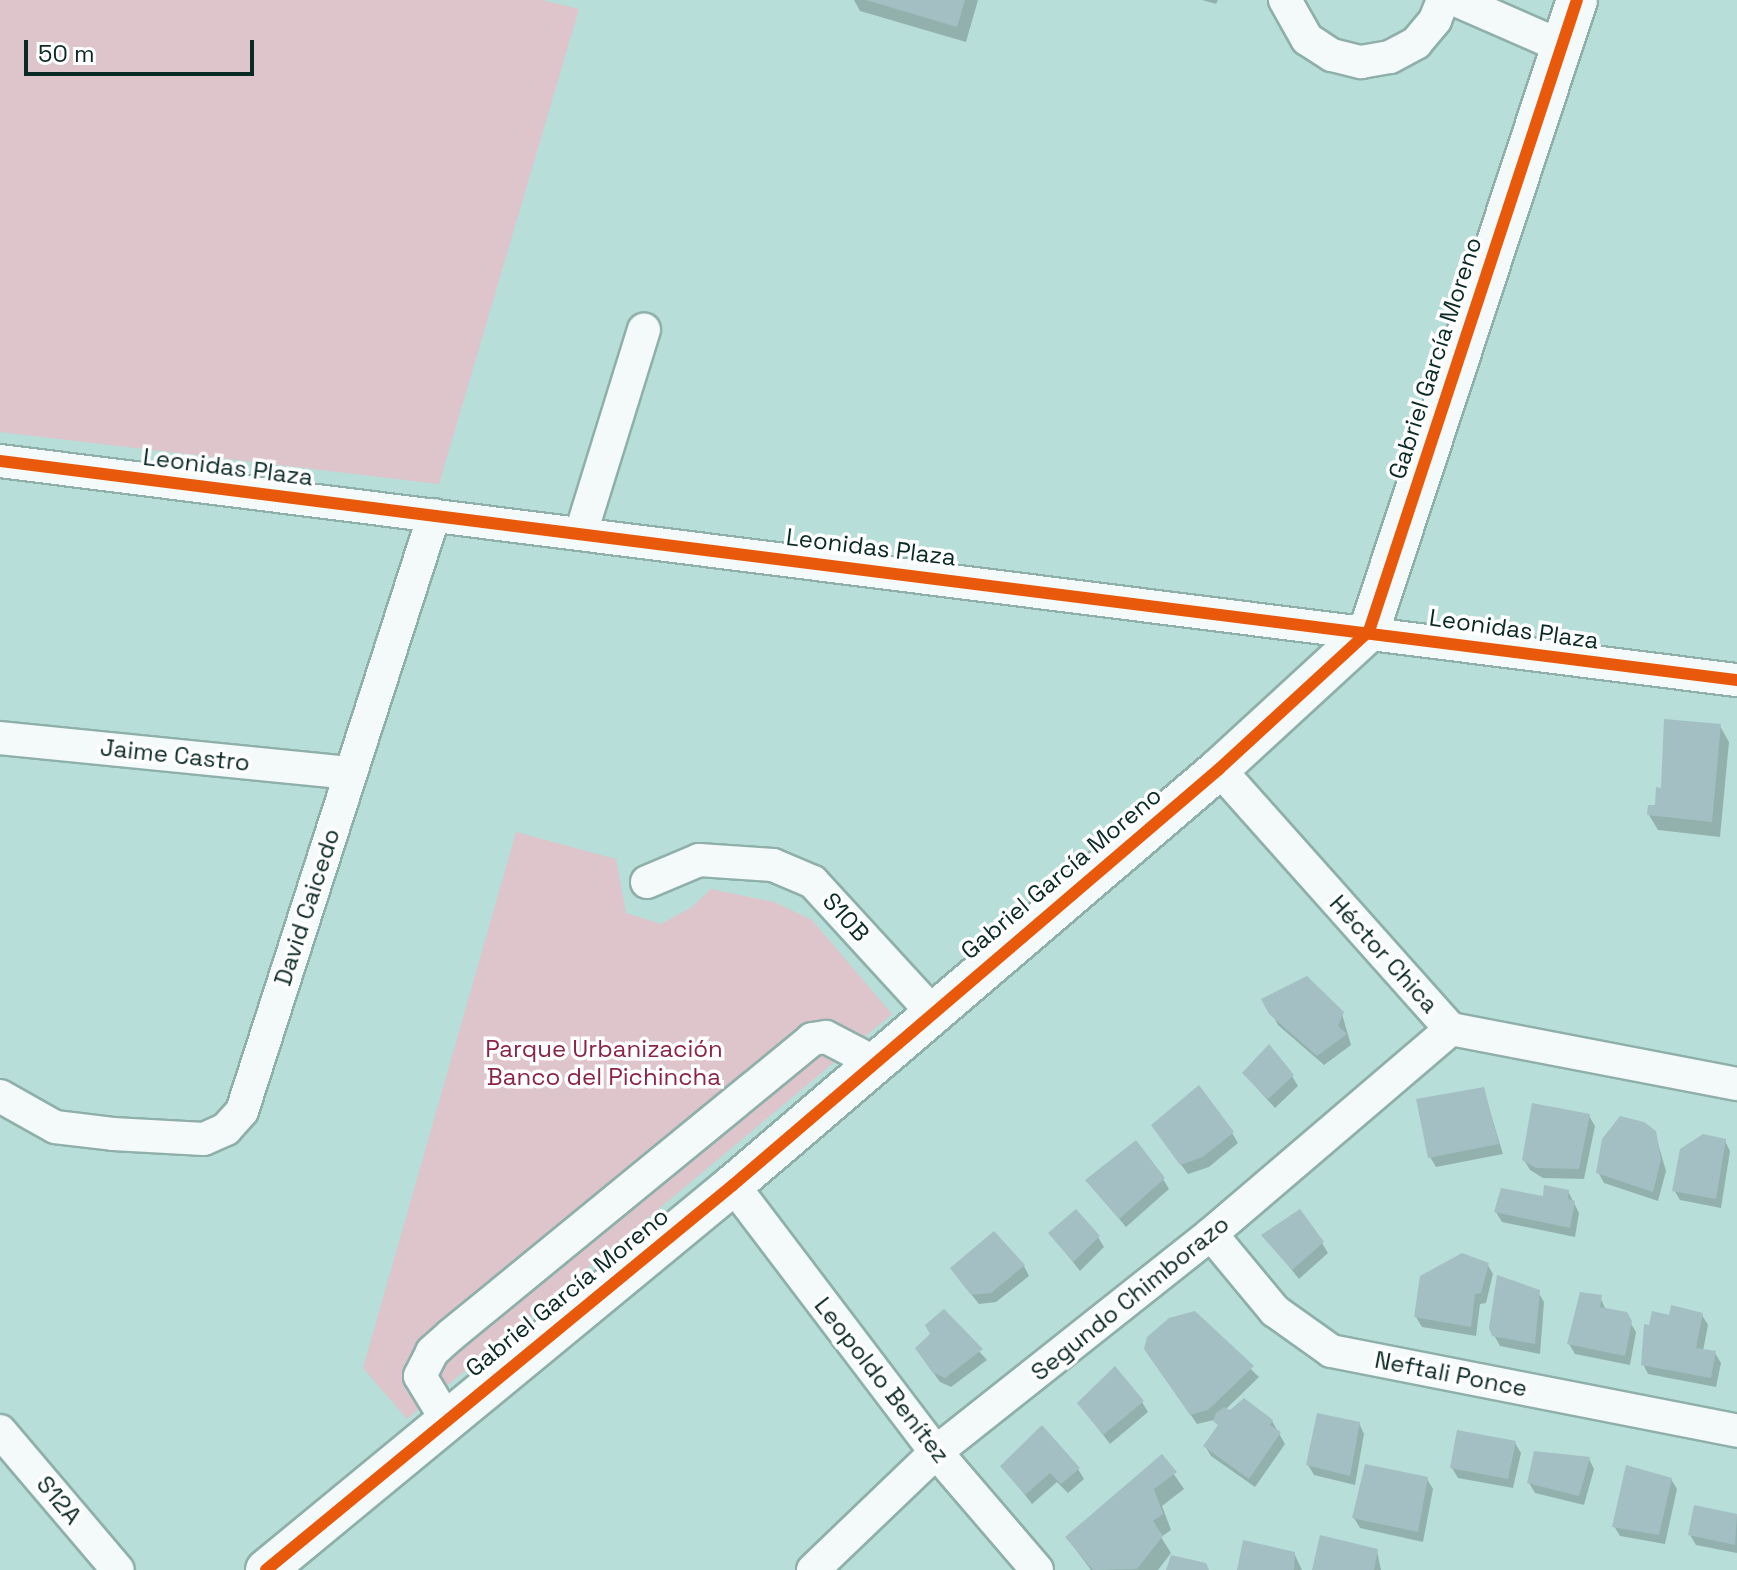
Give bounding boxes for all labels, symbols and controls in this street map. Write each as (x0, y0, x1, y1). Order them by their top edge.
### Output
scale bar (28, 24, 258, 74)
text: 50 m (38, 38, 95, 69)
street label: Gabriel García Moreno (1382, 233, 1488, 483)
street label: Leonidas Plaza (141, 442, 315, 492)
street label: Leonidas Plaza (784, 522, 958, 572)
street label: Leonidas Plaza (1427, 603, 1601, 655)
street label: Jaime Castro (99, 733, 251, 777)
street label: Gabriel García Moreno (955, 781, 1167, 965)
street label: David Caicedo (268, 825, 346, 989)
street label: S10B (817, 887, 875, 947)
street label: Héctor Chica (1324, 889, 1444, 1019)
park label: Parque Urbanización Banco del Pichincha (485, 1035, 723, 1091)
street label: Gabriel García Moreno (460, 1201, 674, 1383)
street label: Segundo Chimborazo (1025, 1209, 1235, 1387)
street label: Leopoldo Benítez (808, 1291, 956, 1469)
street label: Neftali Ponce (1372, 1345, 1530, 1403)
street label: S12A (31, 1470, 87, 1530)

